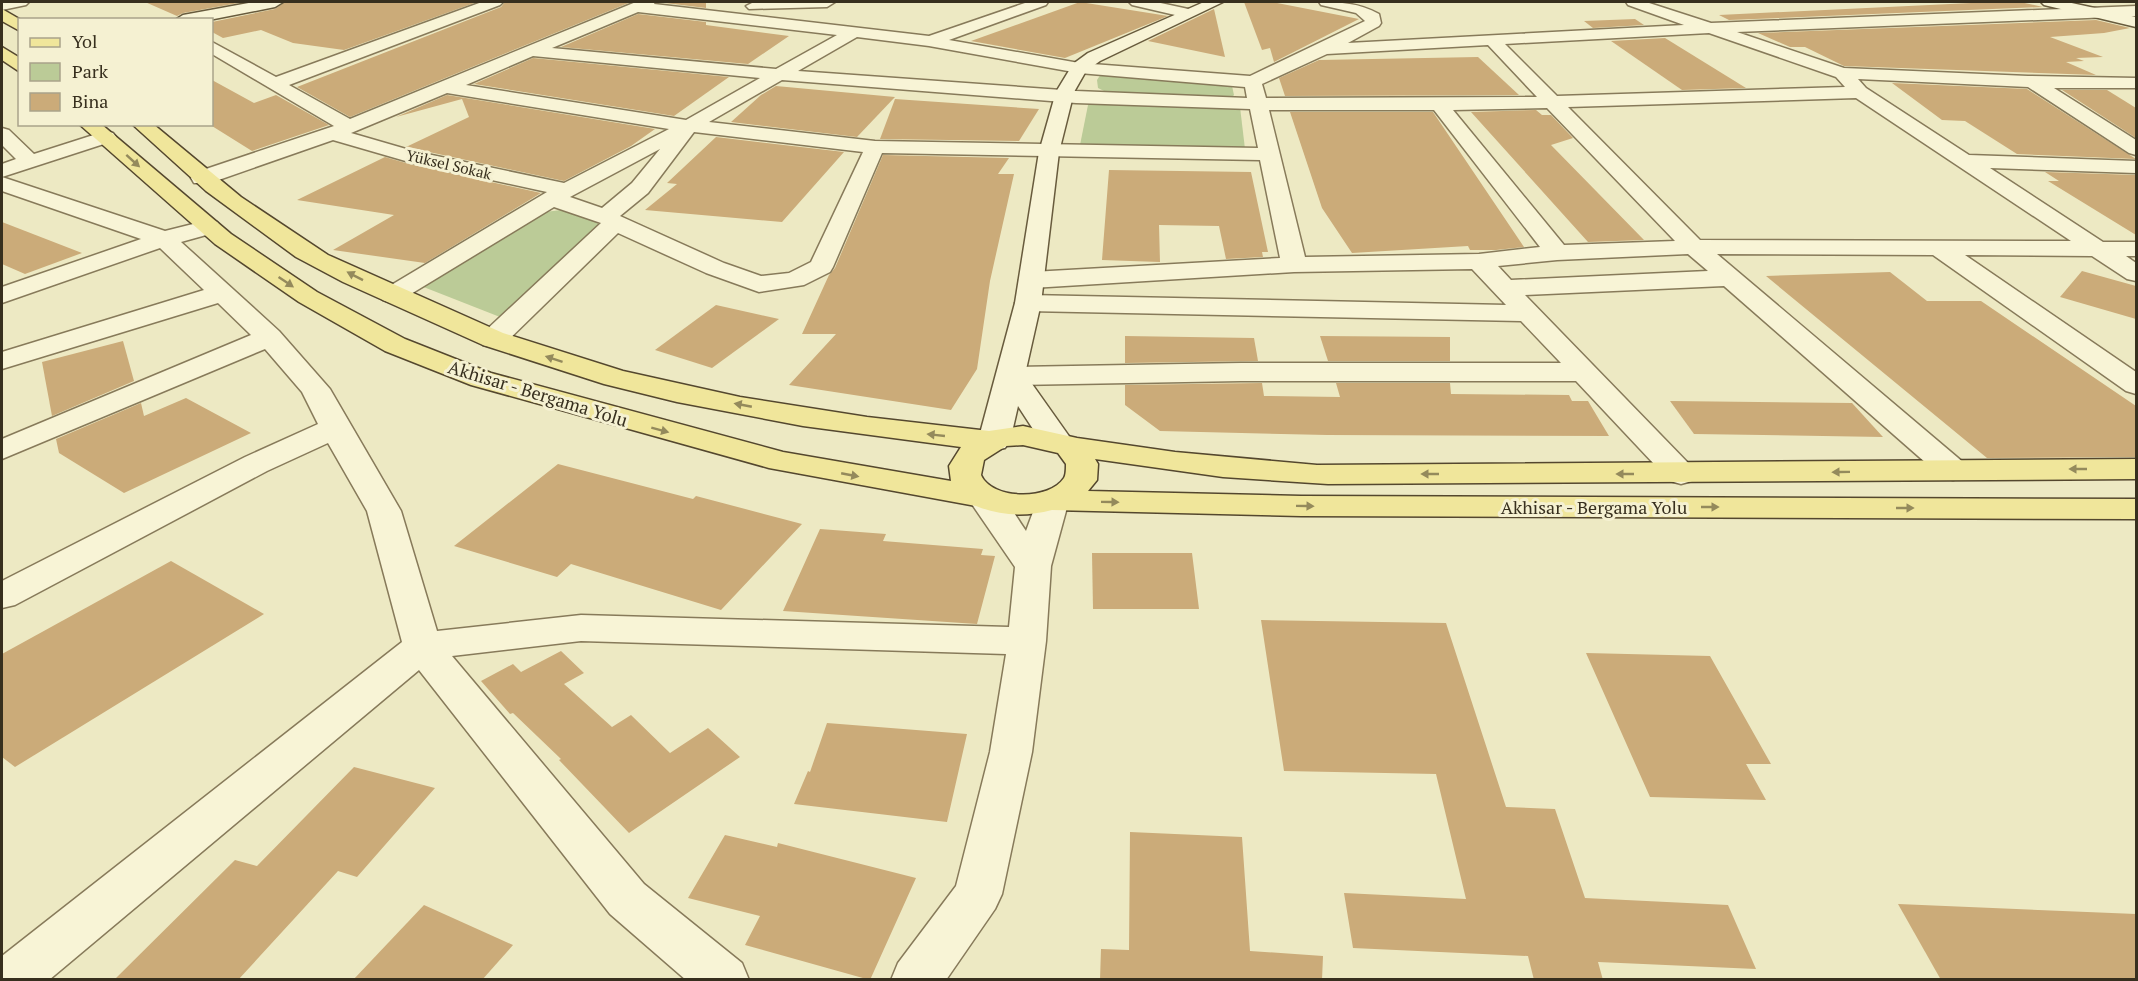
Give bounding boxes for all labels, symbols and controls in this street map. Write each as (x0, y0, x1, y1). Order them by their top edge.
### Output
legend (18, 18, 213, 126)
text: Yol (72, 29, 97, 53)
text: Park (72, 59, 109, 83)
text: Bina (72, 89, 108, 113)
street label: Yüksel Sokak (404, 144, 494, 184)
one-way arrow (125, 154, 140, 167)
one-way arrow (346, 271, 363, 281)
one-way arrow (277, 276, 293, 288)
one-way arrow (545, 353, 563, 363)
street label: Akhisar - Bergama Yolu (445, 354, 631, 432)
one-way arrow (733, 400, 752, 409)
one-way arrow (651, 425, 669, 435)
one-way arrow (926, 430, 945, 440)
one-way arrow (2069, 464, 2088, 474)
one-way arrow (1832, 467, 1851, 477)
one-way arrow (1421, 469, 1440, 479)
one-way arrow (1616, 469, 1635, 479)
one-way arrow (840, 471, 859, 480)
street label: Akhisar - Bergama Yolu (1501, 495, 1687, 519)
one-way arrow (1101, 497, 1120, 506)
one-way arrow (1296, 501, 1315, 510)
one-way arrow (1701, 502, 1720, 512)
one-way arrow (1896, 503, 1915, 513)

